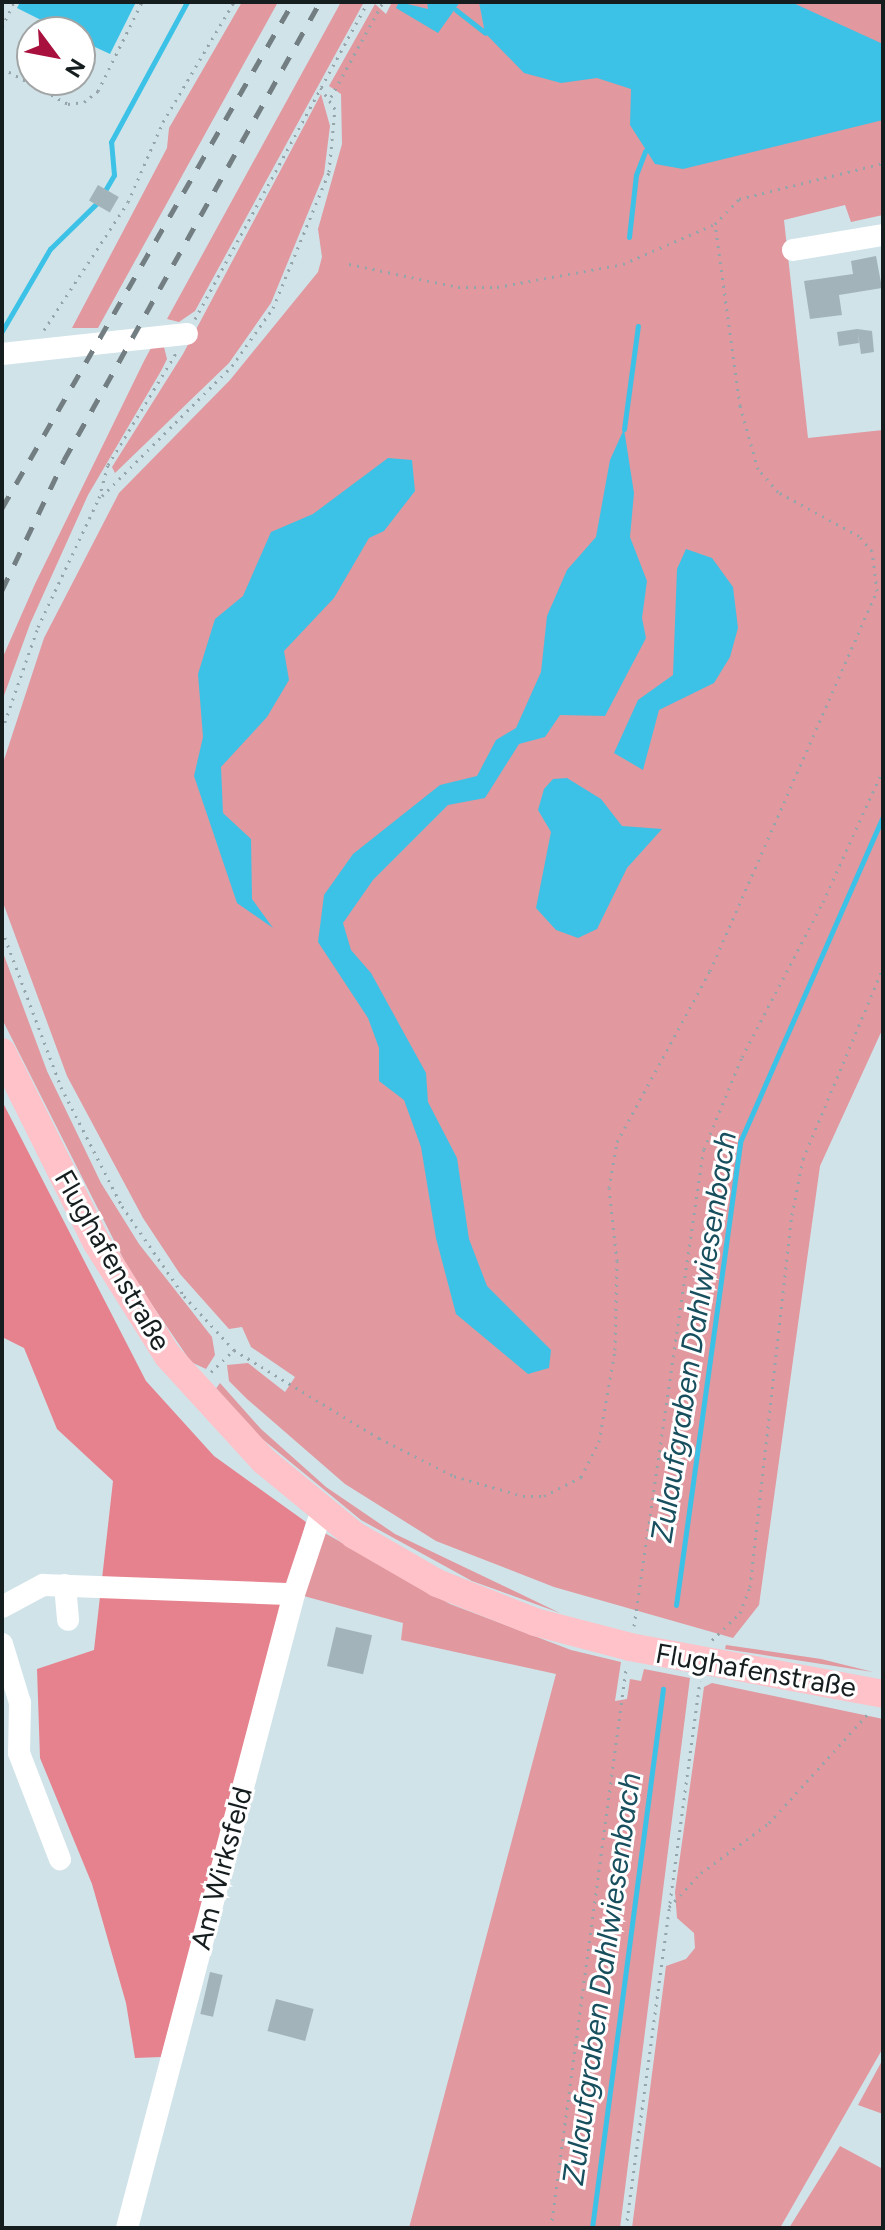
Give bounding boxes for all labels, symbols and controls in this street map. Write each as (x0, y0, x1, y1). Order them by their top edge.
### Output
north arrow (16, 16, 96, 96)
text: N (59, 54, 91, 82)
water label: Zulaufgraben Dahlwiesenbach (644, 1129, 744, 1545)
street label: Flughafenstraße (48, 1164, 178, 1356)
street label: Flughafenstraße (653, 1636, 859, 1704)
water label: Zulaufgraben Dahlwiesenbach (555, 1771, 649, 2187)
street label: Am Wirksfeld (183, 1783, 259, 1953)

